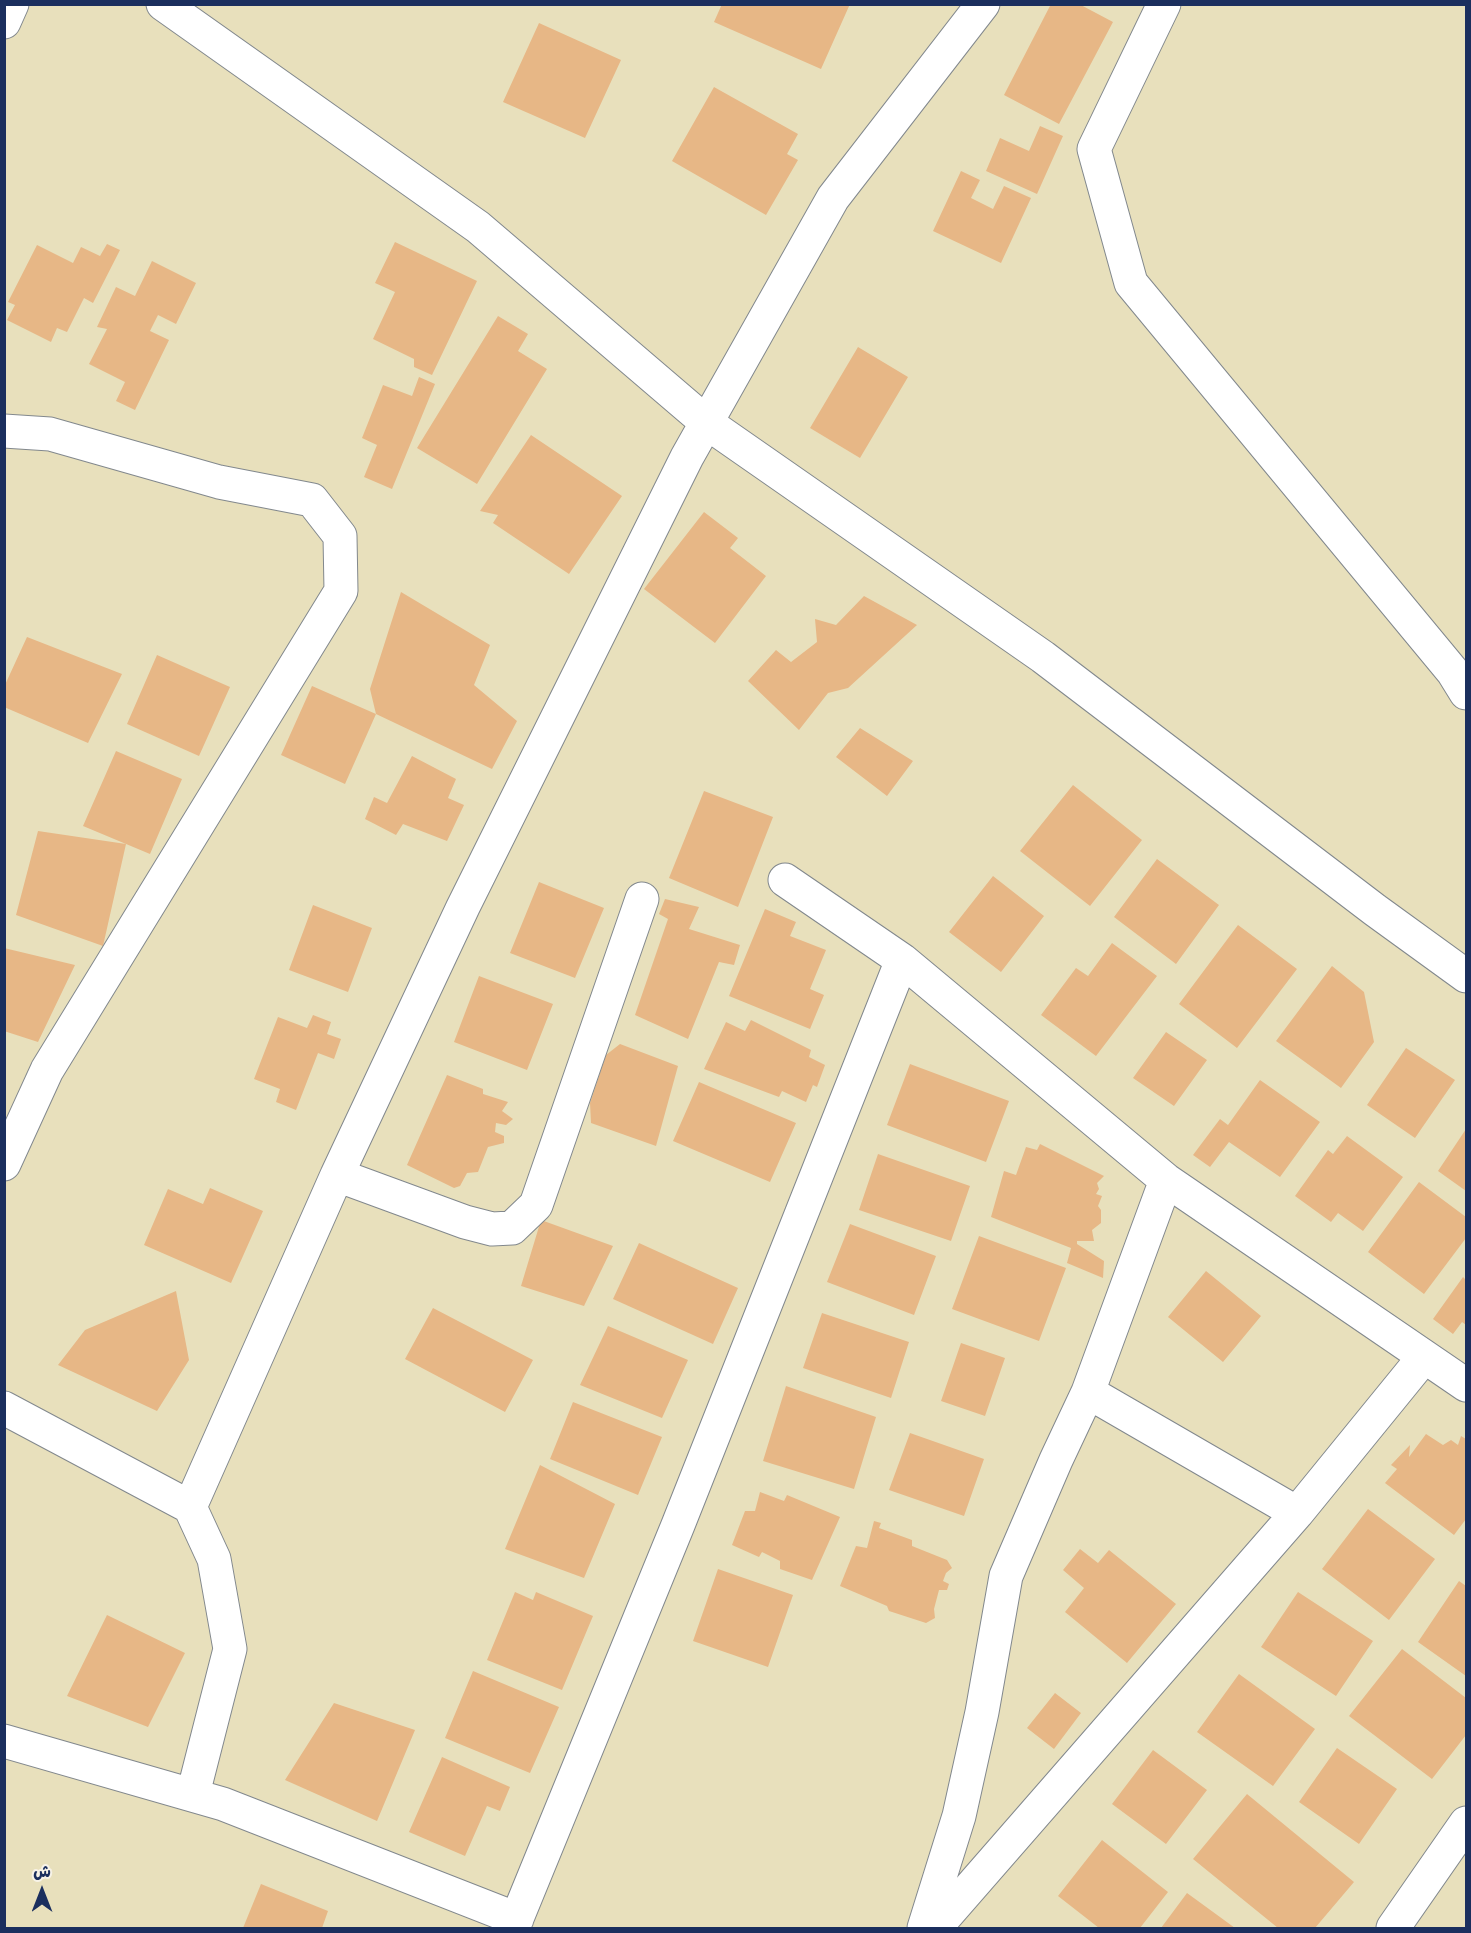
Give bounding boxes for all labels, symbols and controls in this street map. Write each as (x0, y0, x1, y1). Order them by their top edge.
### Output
north arrow (12, 1861, 72, 1921)
text: ش (33, 1862, 51, 1883)

